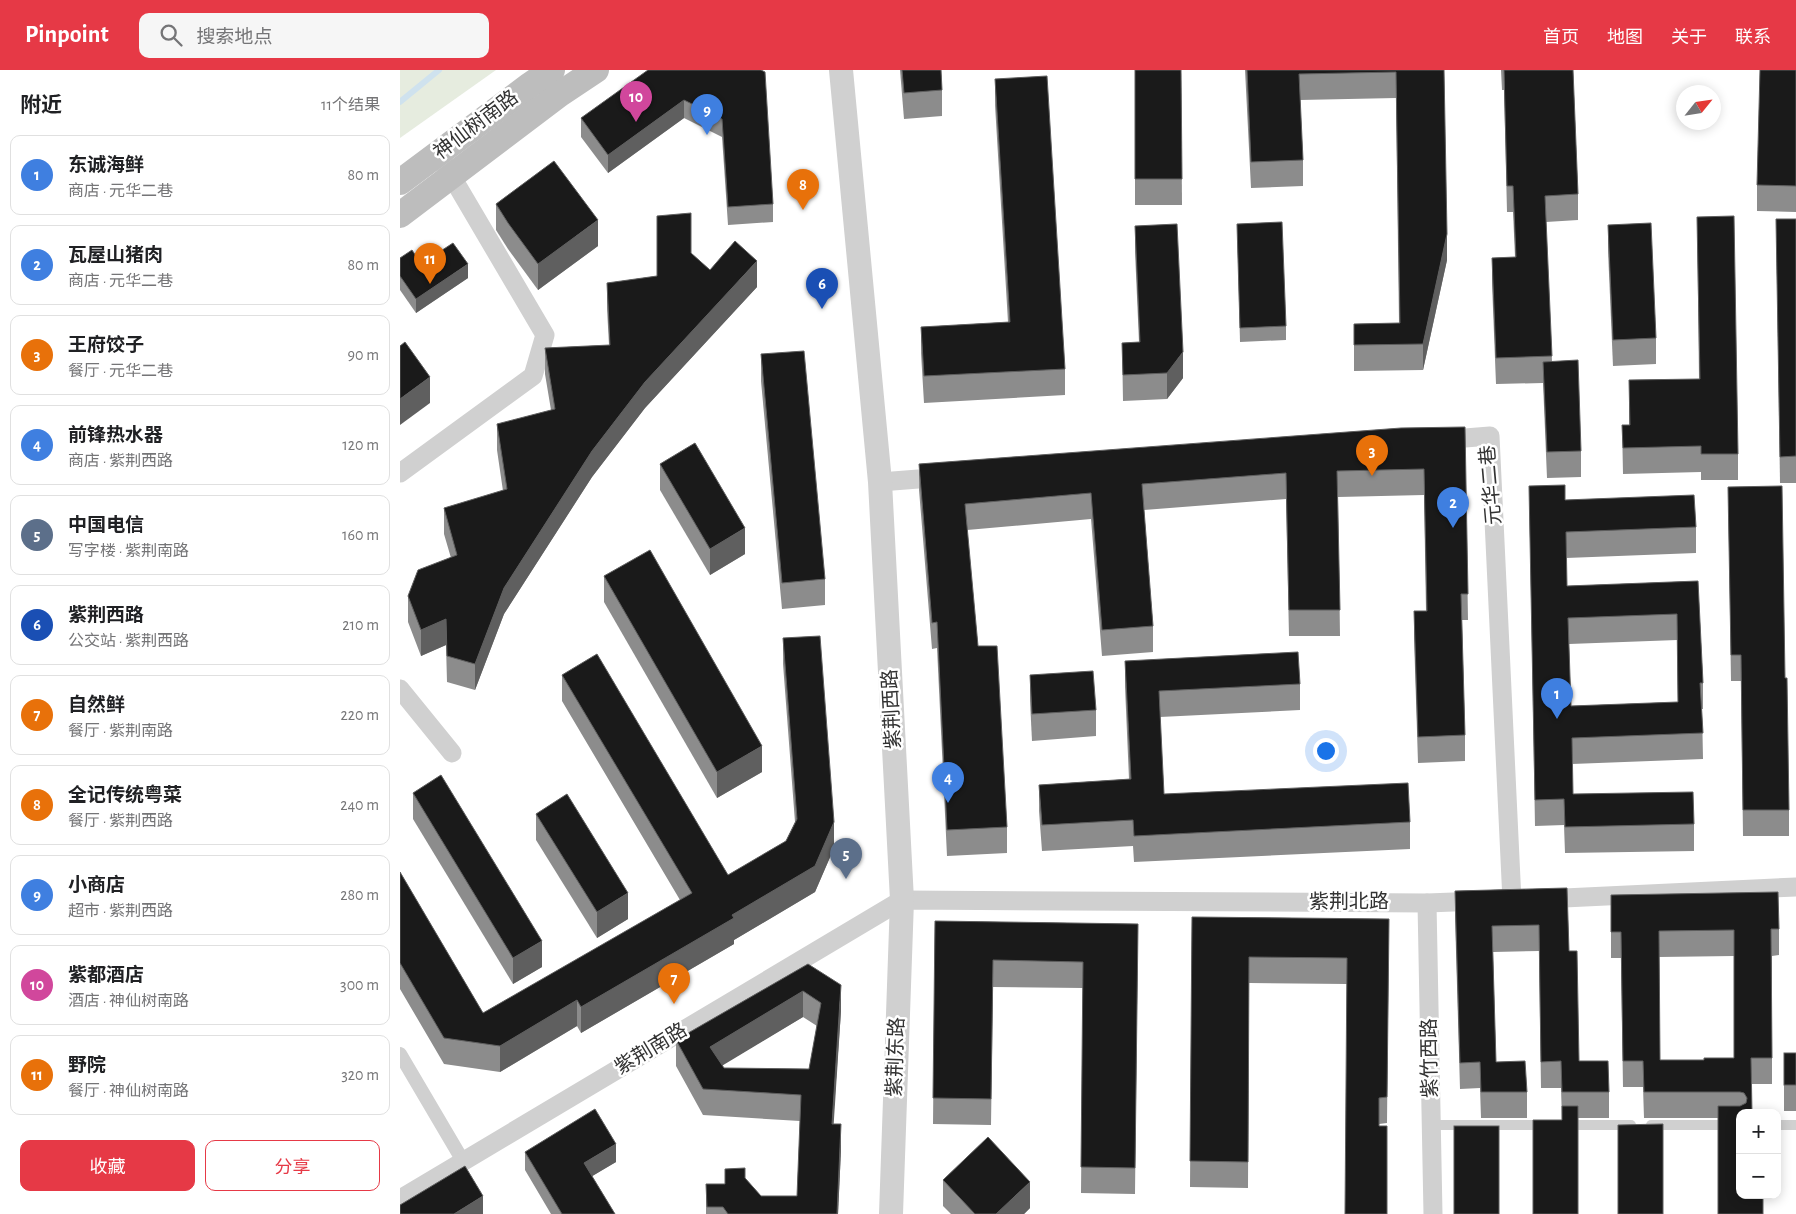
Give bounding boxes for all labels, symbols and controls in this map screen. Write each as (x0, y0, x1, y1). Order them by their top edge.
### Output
search box (139, 13, 489, 58)
icon: search (157, 21, 185, 49)
text: Pinpoint (25, 23, 109, 47)
text: 搜索地点 (197, 28, 273, 47)
text: 首页 (1543, 29, 1579, 47)
text: 地图 (1607, 29, 1643, 47)
text: 关于 (1671, 29, 1707, 47)
text: 联系 (1735, 29, 1771, 47)
pin: 10 (620, 81, 652, 122)
north arrow (1676, 85, 1721, 130)
street label: 神仙树南路 (429, 86, 522, 163)
pin: 9 (691, 94, 723, 135)
text: 附近 (20, 95, 62, 116)
text: 11个结果 (321, 97, 380, 113)
text: 东诚海鲜 (68, 156, 144, 175)
text: 1 (34, 167, 40, 183)
text: 80 m (348, 167, 379, 183)
pin: 8 (787, 169, 819, 210)
text: 商店 · 元华二巷 (68, 183, 173, 199)
pin: 11 (414, 243, 446, 284)
text: 瓦屋山猪肉 (68, 246, 163, 265)
text: 2 (33, 257, 41, 273)
text: 80 m (348, 257, 379, 273)
pin: 6 (806, 268, 838, 309)
text: 商店 · 元华二巷 (68, 273, 173, 289)
text: 王府饺子 (68, 336, 144, 355)
text: 3 (34, 347, 40, 363)
text: 90 m (348, 347, 379, 363)
text: 餐厅 · 元华二巷 (68, 363, 173, 379)
text: 前锋热水器 (68, 426, 163, 445)
pin: 3 (1356, 435, 1388, 476)
text: 4 (33, 437, 41, 453)
text: 120 m (342, 437, 379, 453)
street label: 元华二巷 (1477, 444, 1504, 526)
text: 商店 · 紫荆西路 (68, 453, 173, 469)
pin: 2 (1437, 487, 1469, 528)
text: 中国电信 (68, 516, 144, 535)
text: 5 (34, 527, 40, 543)
text: 160 m (342, 527, 379, 543)
text: 写字楼 · 紫荆南路 (68, 543, 189, 559)
text: 紫荆西路 (68, 606, 144, 625)
text: 6 (33, 617, 41, 633)
text: 210 m (342, 617, 379, 633)
text: 公交站 · 紫荆西路 (68, 633, 189, 649)
street label: 紫荆西路 (879, 669, 904, 750)
pin: 1 (1541, 678, 1573, 719)
text: 自然鲜 (68, 696, 125, 715)
text: 7 (34, 707, 40, 723)
text: 220 m (341, 707, 379, 723)
text: 餐厅 · 紫荆南路 (68, 723, 173, 739)
your location (1313, 738, 1339, 764)
pin: 4 (932, 762, 964, 803)
text: 全记传统粤菜 (68, 786, 182, 805)
text: 8 (33, 797, 41, 813)
text: 240 m (340, 797, 379, 813)
text: 餐厅 · 紫荆西路 (68, 813, 173, 829)
pin: 5 (830, 838, 862, 879)
text: 小商店 (68, 876, 125, 895)
text: 9 (33, 887, 41, 903)
text: 280 m (340, 887, 379, 903)
street label: 紫荆北路 (1309, 891, 1389, 912)
text: 超市 · 紫荆西路 (68, 903, 173, 919)
pin: 7 (658, 963, 690, 1004)
text: 紫都酒店 (68, 966, 144, 985)
text: 10 (30, 977, 44, 993)
text: 300 m (340, 977, 379, 993)
text: 酒店 · 神仙树南路 (68, 993, 189, 1009)
street label: 紫荆东路 (884, 1017, 907, 1097)
street label: 紫竹西路 (1418, 1018, 1441, 1098)
street label: 紫荆南路 (611, 1019, 690, 1078)
text: 野院 (68, 1056, 106, 1075)
text: 11 (31, 1067, 43, 1083)
text: 320 m (341, 1067, 379, 1083)
text: 餐厅 · 神仙树南路 (68, 1083, 189, 1099)
map controls (1736, 1109, 1781, 1199)
button: + (1736, 1109, 1781, 1154)
button: 收藏 (20, 1140, 195, 1191)
button: 分享 (205, 1140, 380, 1191)
button: − (1736, 1154, 1781, 1199)

